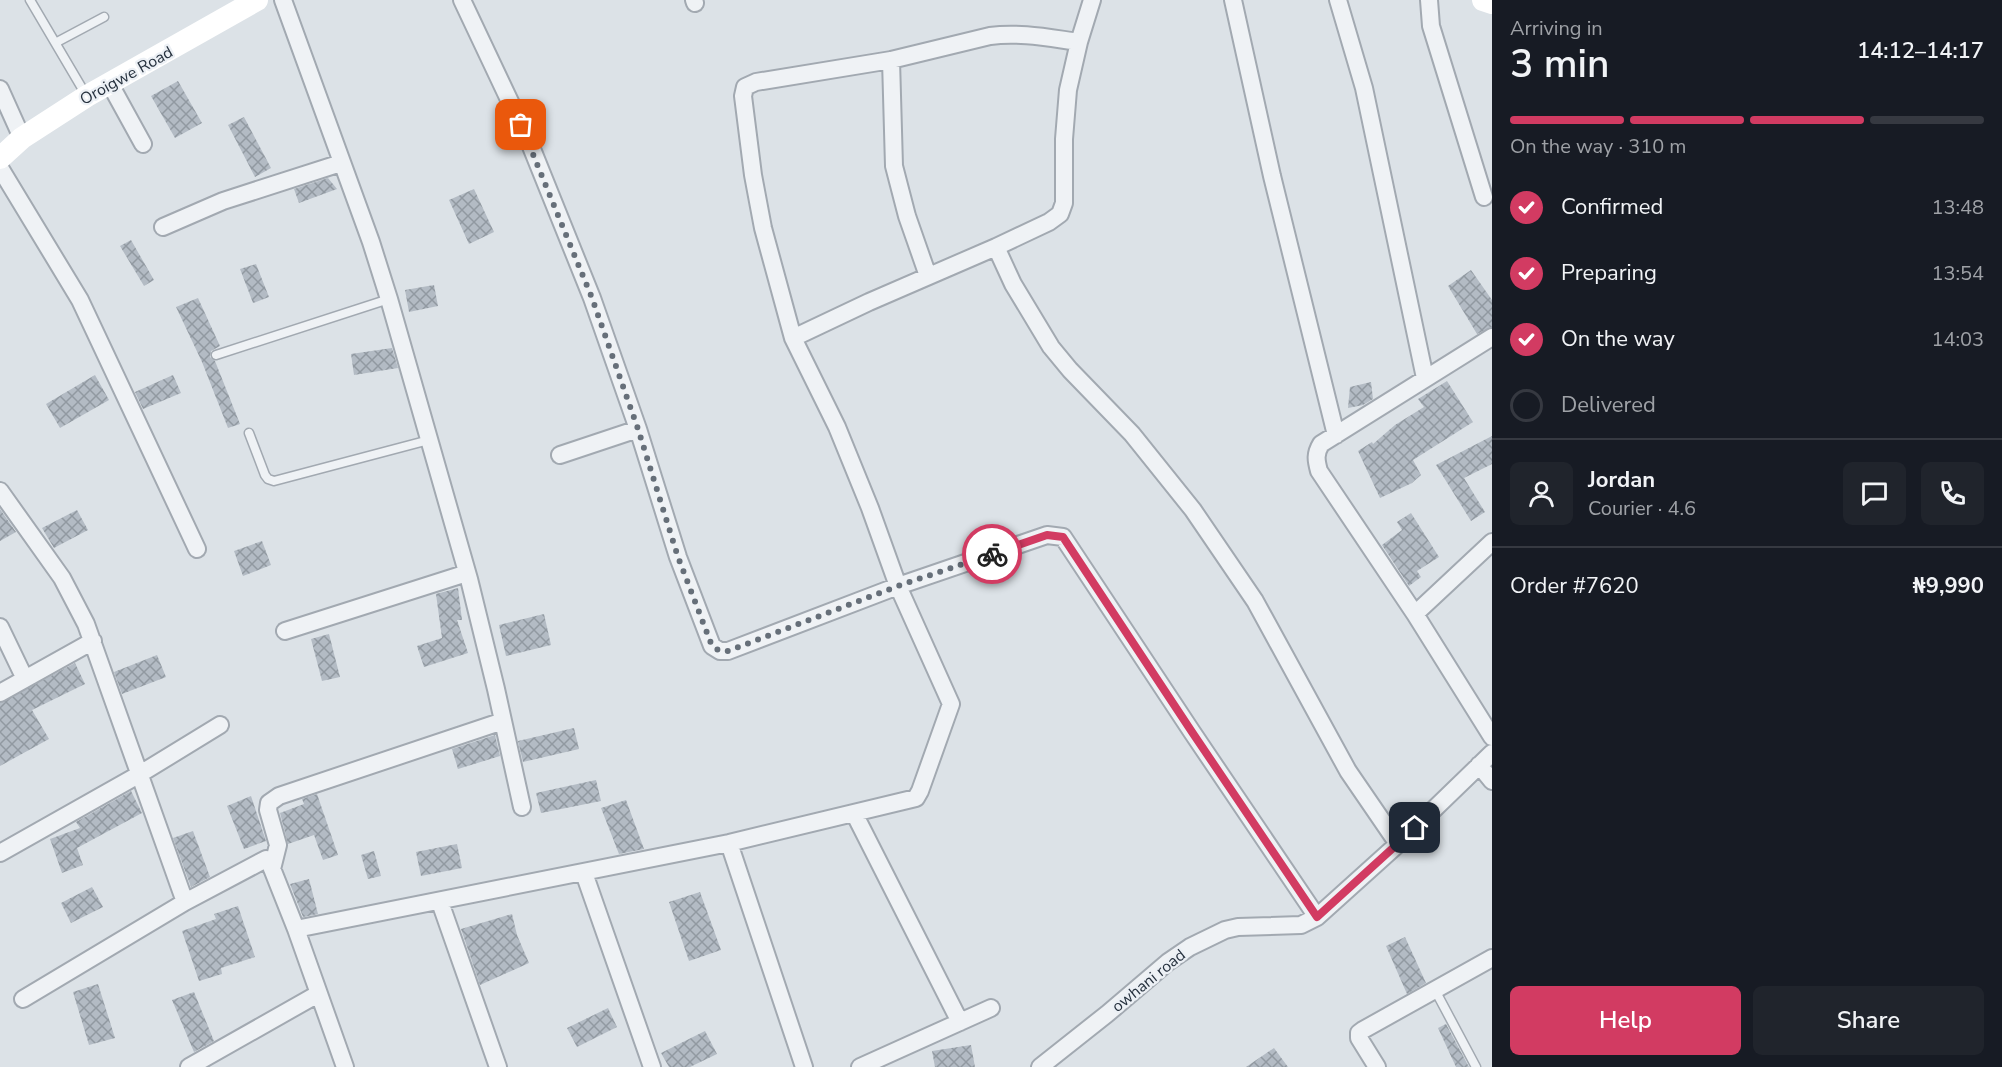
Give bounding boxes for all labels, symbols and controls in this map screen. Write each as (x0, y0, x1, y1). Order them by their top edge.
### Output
text: Arriving in (1510, 15, 1603, 42)
text: 14:12–14:17 (1857, 36, 1984, 66)
text: 3 min (1510, 38, 1609, 91)
street label: Oroigwe Road (76, 41, 177, 110)
pin (495, 99, 546, 150)
icon: bag (504, 108, 537, 141)
text: On the way · 310 m (1510, 133, 1686, 160)
icon: check (1510, 191, 1543, 224)
text: Confirmed (1561, 192, 1663, 222)
text: 13:48 (1931, 194, 1984, 221)
icon: check (1510, 257, 1543, 290)
text: Preparing (1561, 258, 1657, 288)
text: 13:54 (1931, 260, 1984, 287)
icon: check (1510, 323, 1543, 356)
text: On the way (1561, 324, 1675, 354)
text: 14:03 (1931, 326, 1984, 353)
text: Delivered (1561, 390, 1656, 420)
button: person (1510, 462, 1573, 525)
button: chat (1843, 462, 1906, 525)
button: phone (1921, 462, 1984, 525)
text: Jordan (1588, 465, 1655, 495)
text: Courier · 4.6 (1588, 495, 1696, 522)
courier (962, 524, 1022, 584)
icon: bike (976, 538, 1009, 571)
text: Order #7620 (1510, 571, 1639, 601)
text: ₦9,990 (1913, 571, 1984, 601)
pin (1389, 802, 1440, 853)
icon: home (1398, 811, 1431, 844)
street label: owhani road (1107, 944, 1190, 1017)
button: Help (1510, 986, 1741, 1055)
button: Share (1753, 986, 1984, 1055)

